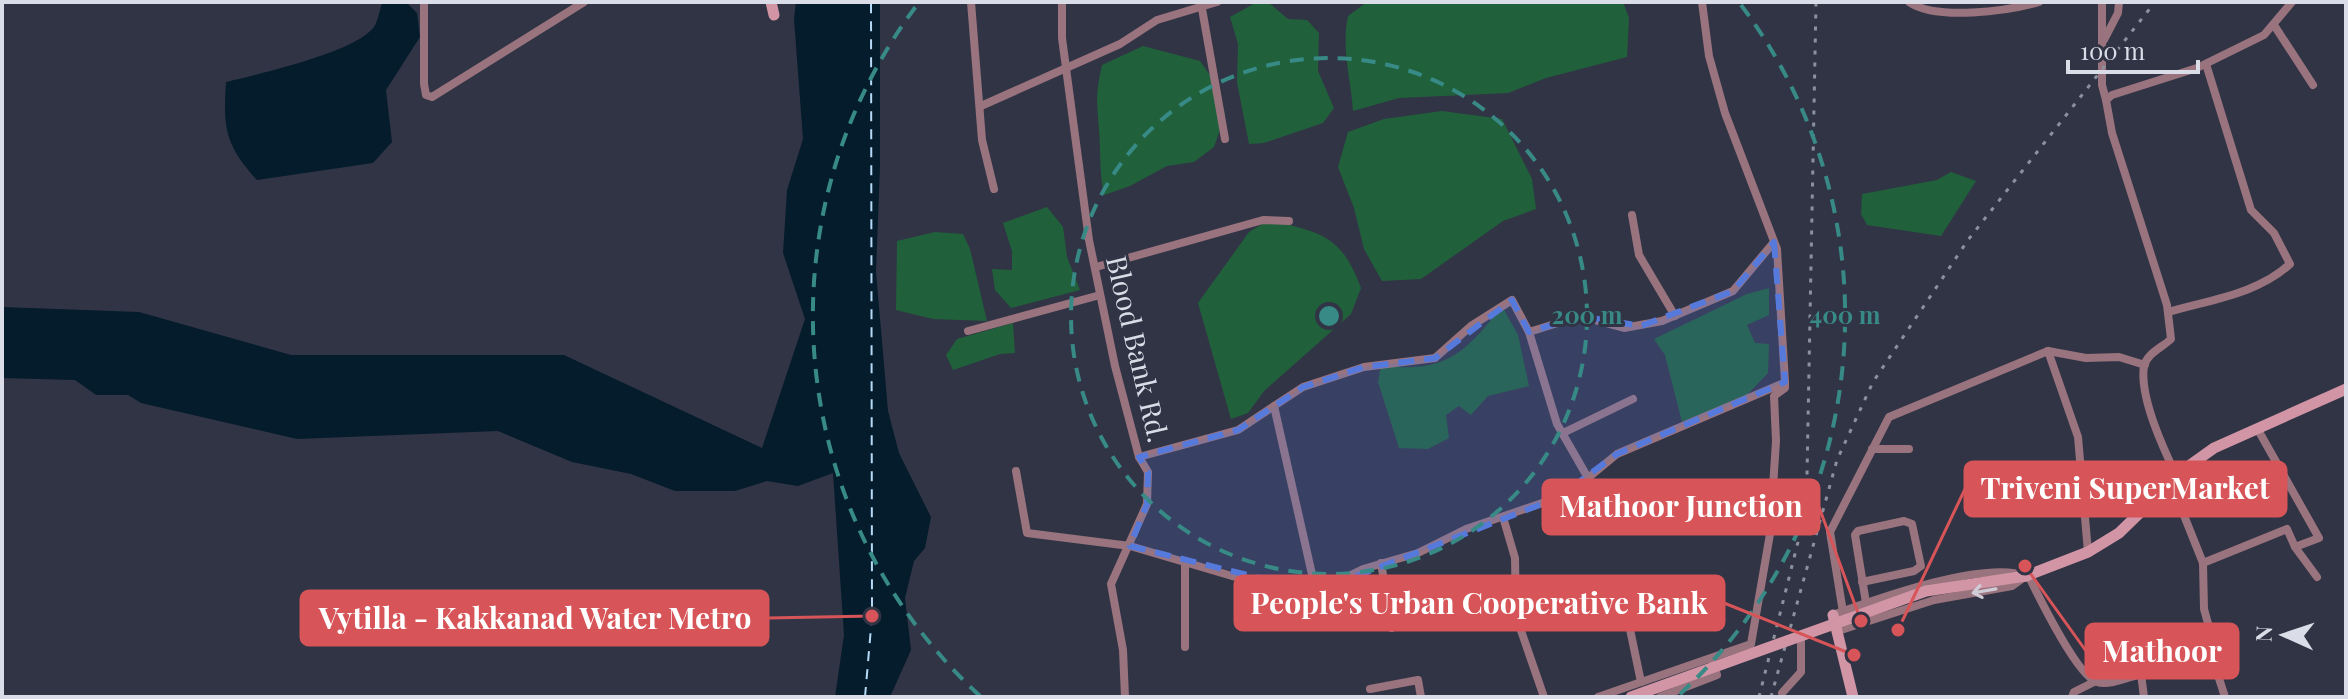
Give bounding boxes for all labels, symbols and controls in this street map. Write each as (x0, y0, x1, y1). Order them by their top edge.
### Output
scale bar (2068, 24, 2198, 74)
text: 100 m (2080, 34, 2145, 66)
street label: Blood Bank Rd. (1099, 252, 1178, 446)
text: 200 m (1552, 298, 1623, 330)
text: 400 m (1810, 298, 1881, 330)
centre of rings (1315, 302, 1343, 330)
callout: Triveni SuperMarket (1965, 462, 2286, 516)
text: Triveni SuperMarket (1980, 467, 2270, 507)
callout: Mathoor Junction (1543, 480, 1819, 534)
text: Mathoor Junction (1559, 485, 1803, 525)
callout: People's Urban Cooperative Bank (1235, 576, 1724, 630)
text: People's Urban Cooperative Bank (1250, 582, 1708, 622)
one-way arrow (1972, 585, 1997, 600)
callout: Vytilla - Kakkanad Water Metro (301, 591, 768, 645)
north arrow (2244, 595, 2324, 675)
text: Vytilla - Kakkanad Water Metro (318, 597, 751, 637)
callout: Mathoor (2086, 624, 2238, 678)
text: N (2248, 625, 2278, 643)
text: Mathoor (2102, 630, 2222, 670)

